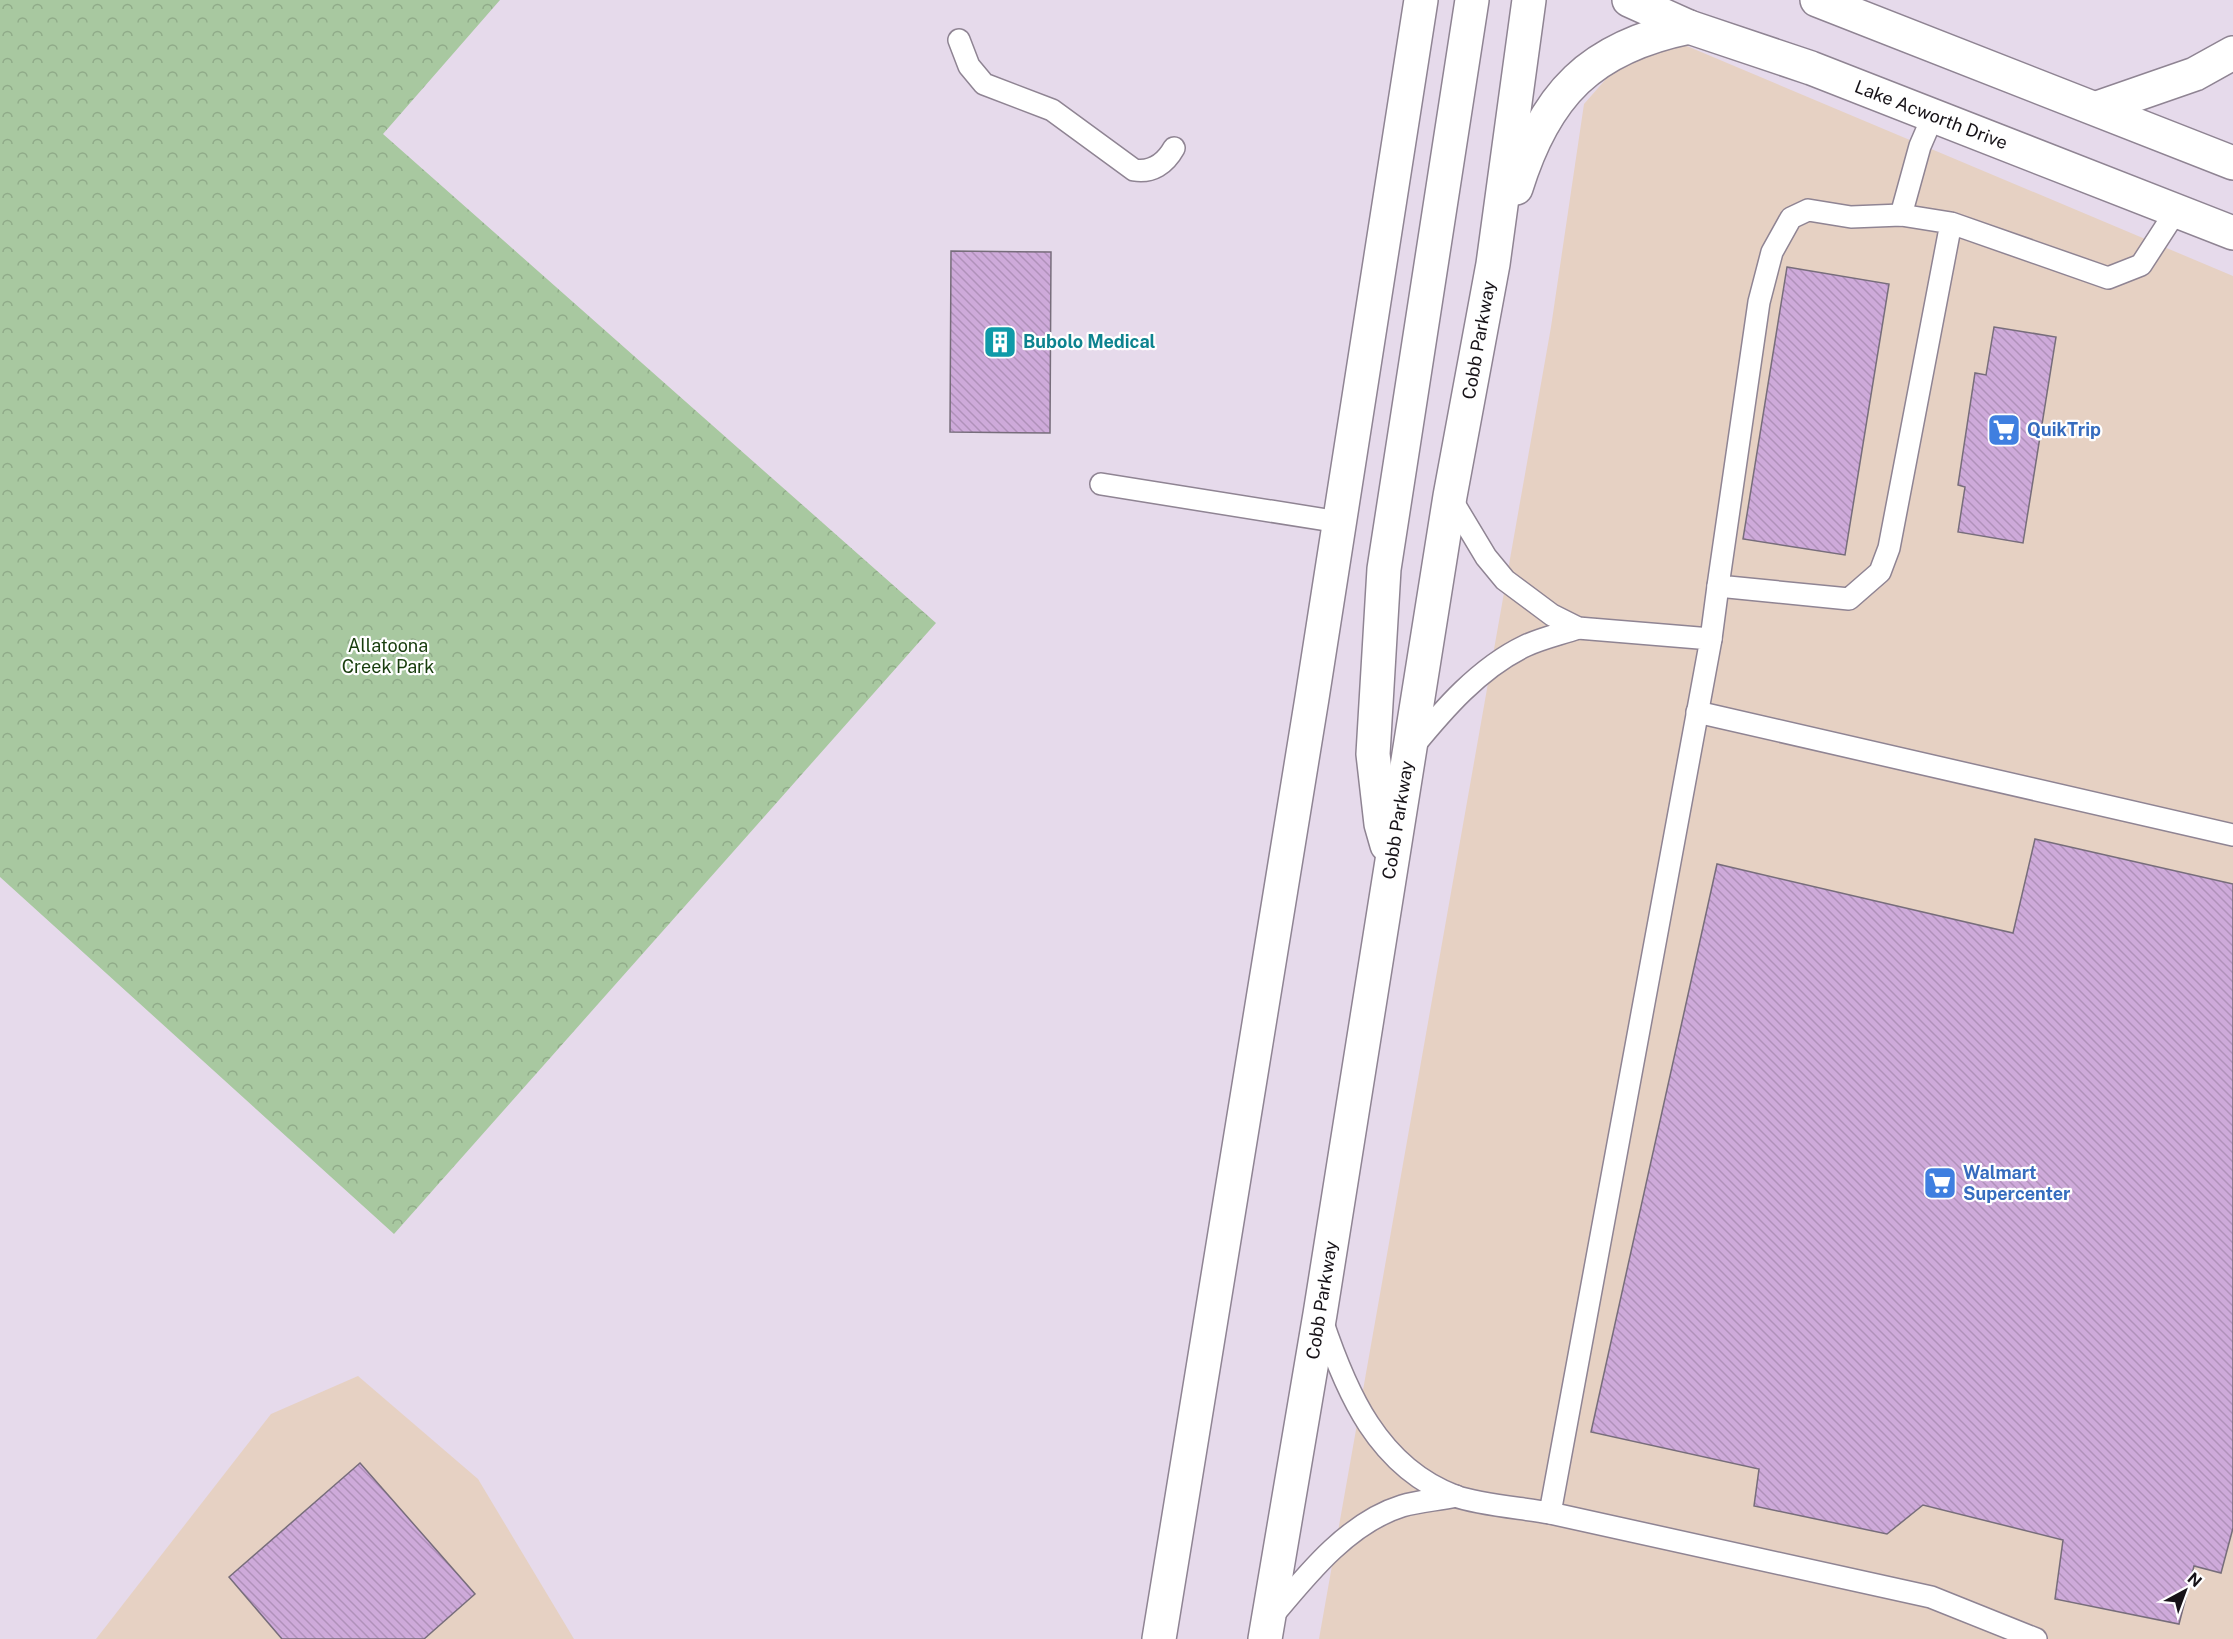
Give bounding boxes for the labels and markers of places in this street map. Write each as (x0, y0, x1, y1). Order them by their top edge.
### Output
building icon: Bubolo Medical (982, 324, 1018, 360)
place label: Bubolo Medical (1023, 331, 1156, 352)
supermarket icon: QuikTrip (1986, 412, 2022, 448)
place label: QuikTrip (2027, 419, 2101, 440)
place label: Walmart Supercenter (1963, 1162, 2071, 1204)
supermarket icon: Walmart Supercenter (1922, 1165, 1958, 1201)

